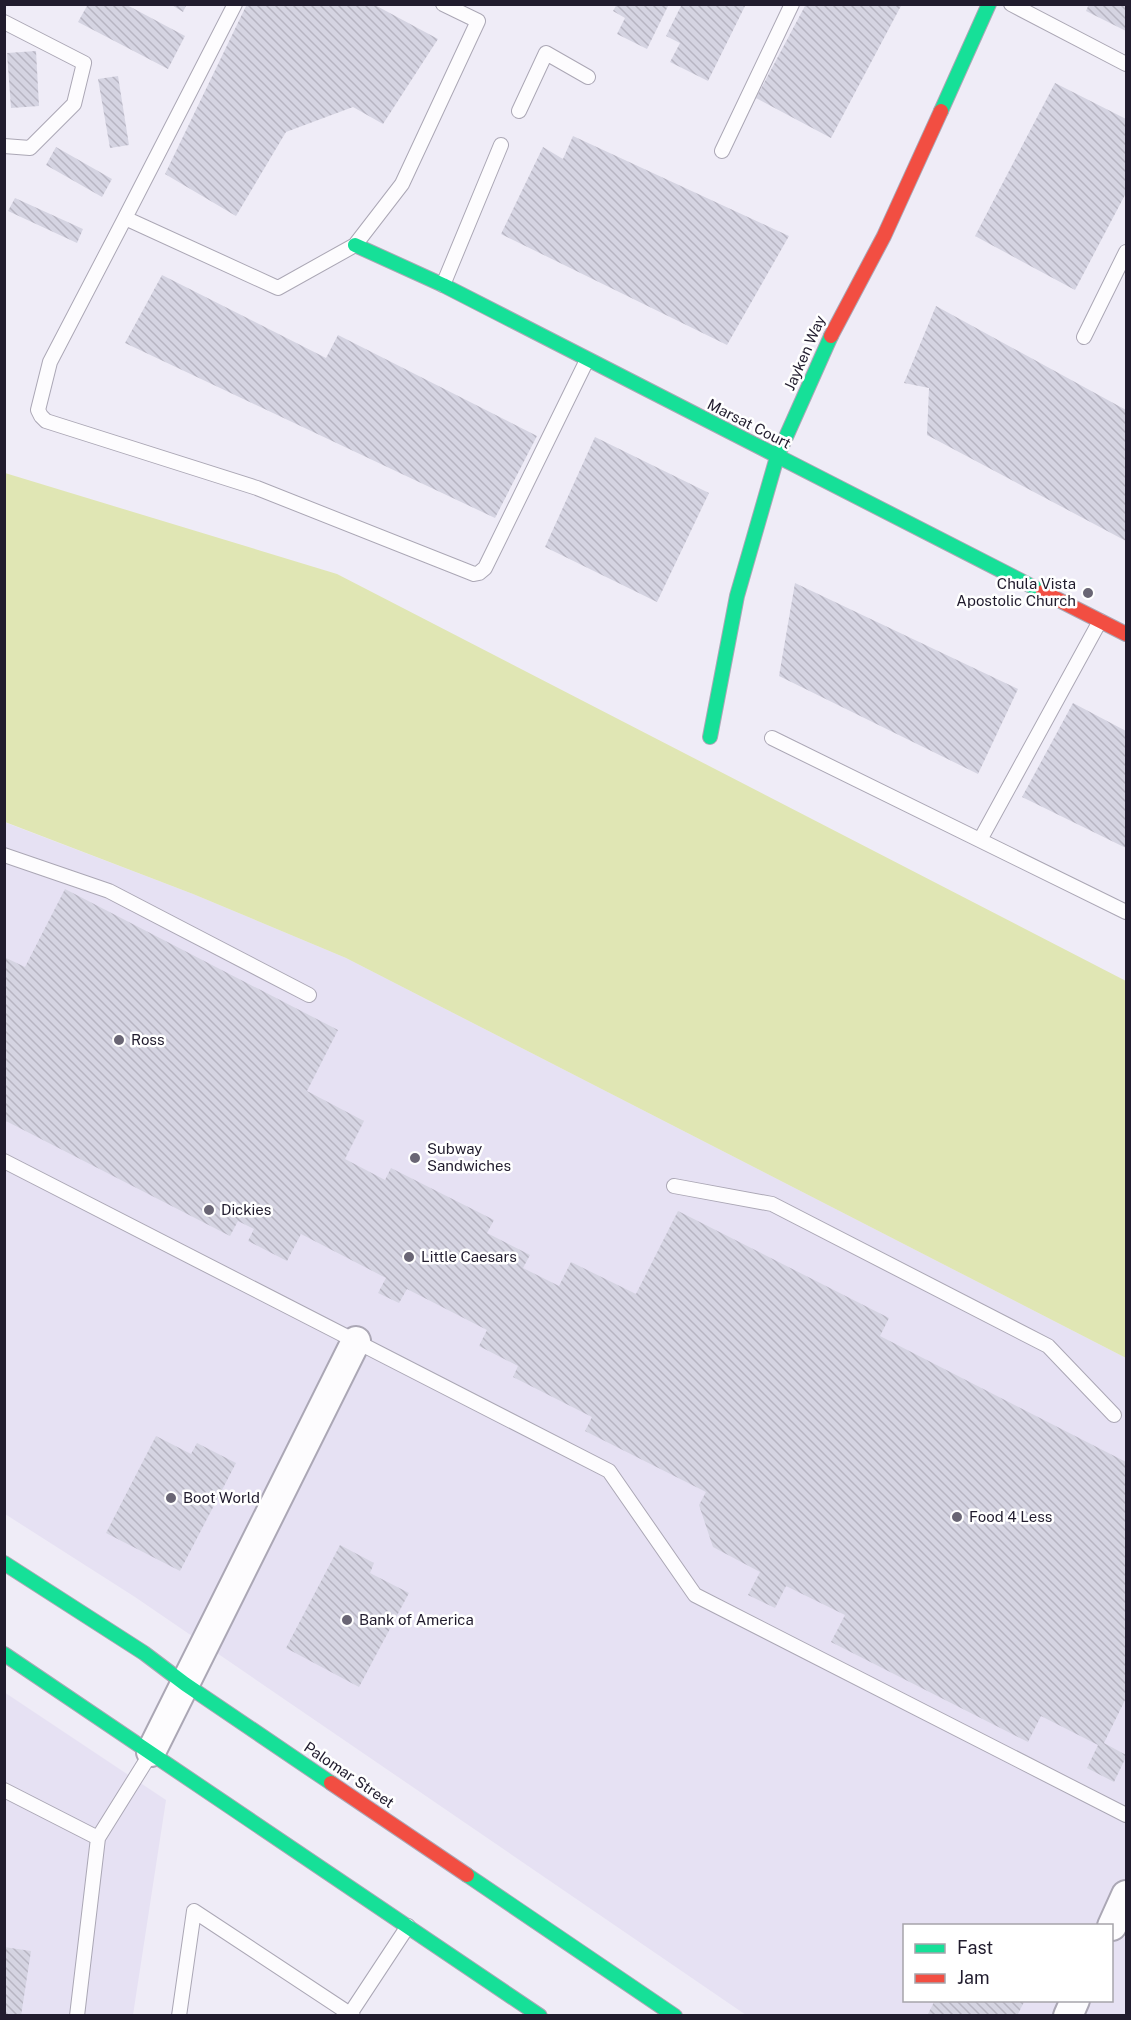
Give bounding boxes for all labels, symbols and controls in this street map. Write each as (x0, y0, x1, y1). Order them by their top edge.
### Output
street label: Jayken Way (780, 313, 829, 393)
street label: Marsat Court (705, 395, 794, 452)
place label: Chula Vista Apostolic Church (956, 575, 1076, 609)
marker: Chula Vista Apostolic Church (1081, 586, 1095, 600)
place label: Ross (131, 1031, 164, 1048)
marker: Ross (112, 1033, 126, 1047)
place label: Subway Sandwiches (427, 1140, 511, 1174)
marker: Subway Sandwiches (408, 1151, 422, 1165)
place label: Dickies (221, 1201, 271, 1218)
marker: Dickies (202, 1203, 216, 1217)
place label: Little Caesars (421, 1248, 517, 1265)
marker: Little Caesars (402, 1250, 416, 1264)
place label: Boot World (183, 1489, 260, 1506)
marker: Boot World (164, 1491, 178, 1505)
place label: Food 4 Less (969, 1508, 1052, 1525)
marker: Food 4 Less (950, 1510, 964, 1524)
place label: Bank of America (359, 1611, 474, 1628)
marker: Bank of America (340, 1613, 354, 1627)
street label: Palomar Street (301, 1738, 398, 1811)
legend (903, 1924, 1113, 2002)
text: Fast (957, 1937, 993, 1958)
text: Jam (957, 1967, 990, 1988)

